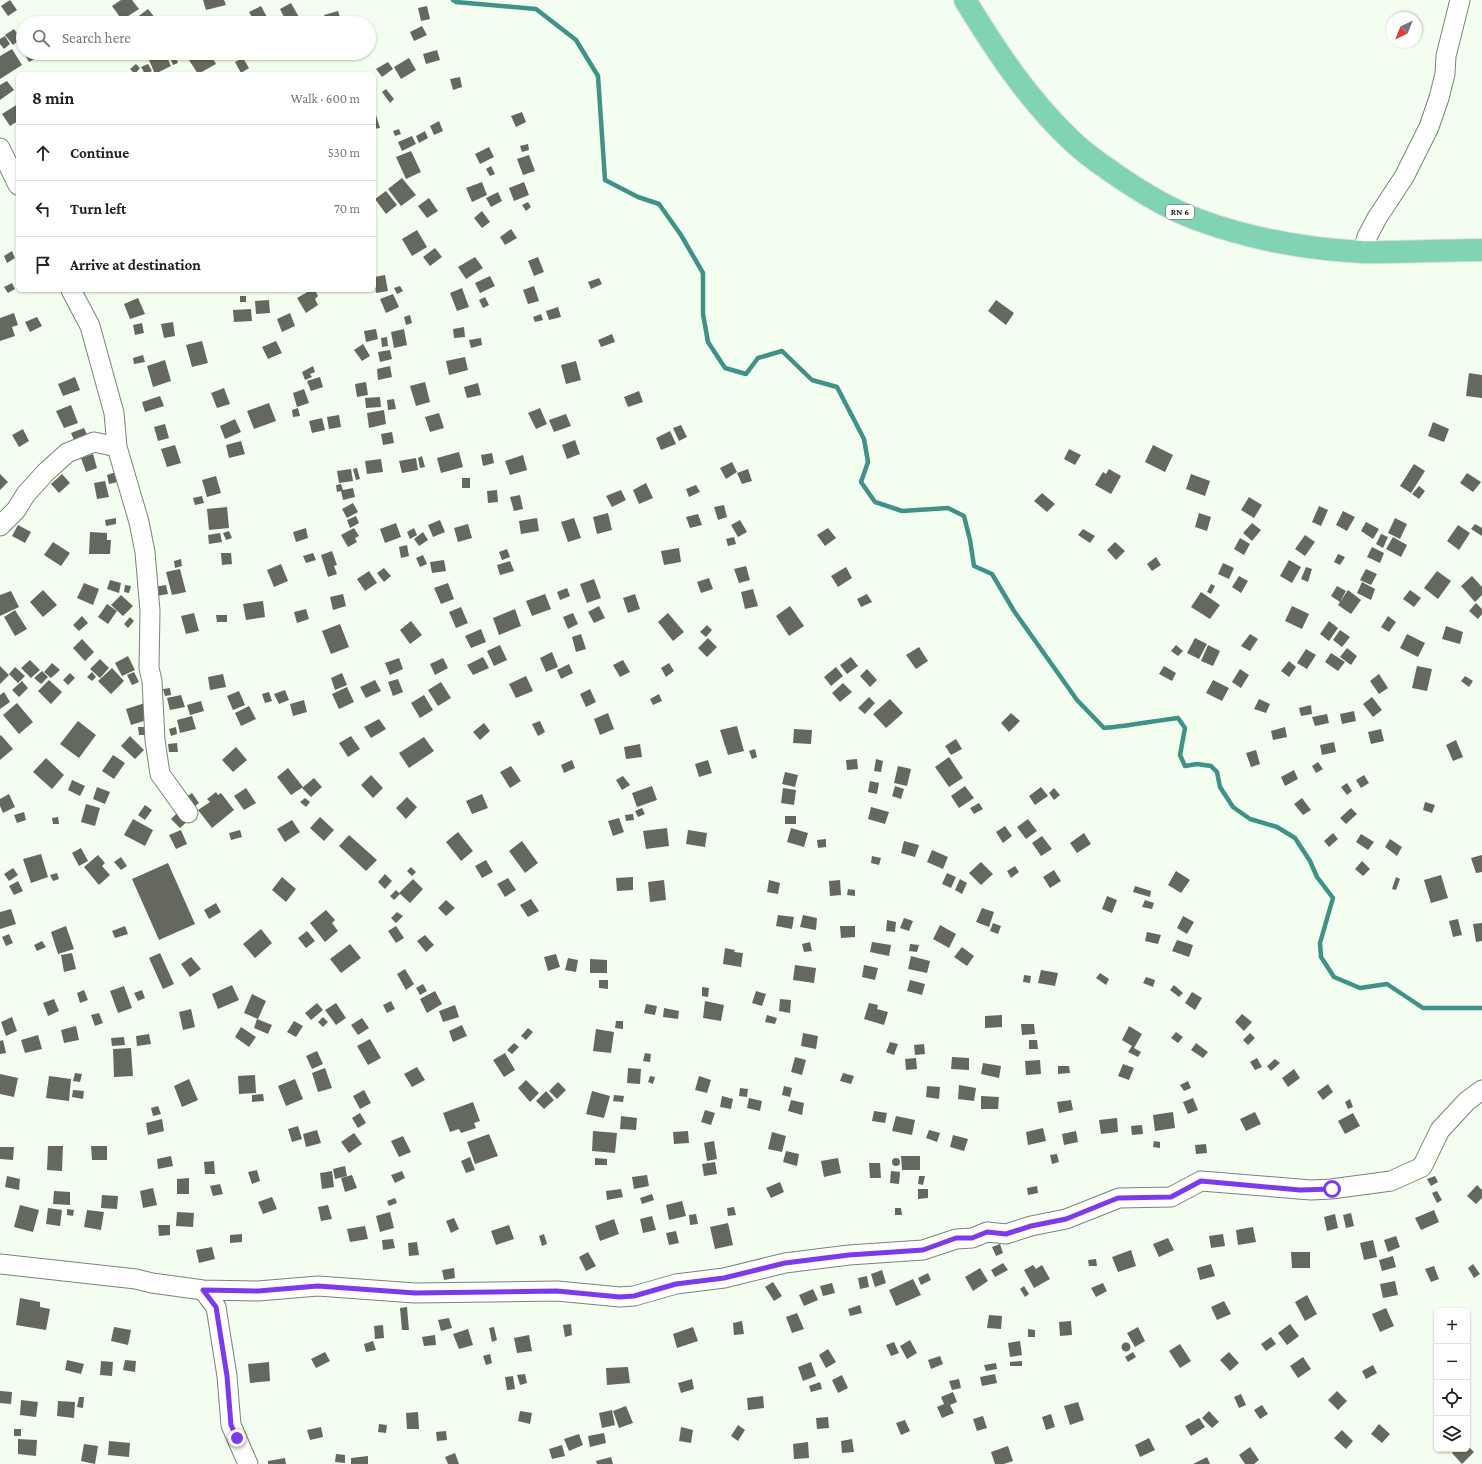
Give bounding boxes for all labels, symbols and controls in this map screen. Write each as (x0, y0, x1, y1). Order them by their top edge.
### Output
north arrow (1386, 12, 1422, 48)
search box (16, 16, 376, 60)
icon: search (30, 27, 52, 49)
text: Search here (62, 30, 131, 46)
text: 8 min (32, 89, 74, 108)
text: Walk · 600 m (291, 91, 360, 106)
icon: ahead (32, 142, 54, 164)
text: Continue (70, 145, 129, 161)
text: 530 m (328, 145, 360, 160)
icon: left (32, 198, 54, 220)
text: Turn left (70, 201, 126, 217)
text: 70 m (334, 201, 360, 216)
road number: RN 6 (1166, 205, 1194, 219)
icon: arrive (32, 254, 54, 276)
text: Arrive at destination (70, 257, 201, 273)
route start (1323, 1180, 1341, 1198)
map controls (1434, 1308, 1470, 1452)
button: + (1434, 1308, 1470, 1344)
button: − (1434, 1344, 1470, 1380)
button: locate (1434, 1380, 1470, 1416)
button: layers (1434, 1416, 1470, 1452)
route end (228, 1429, 246, 1447)

